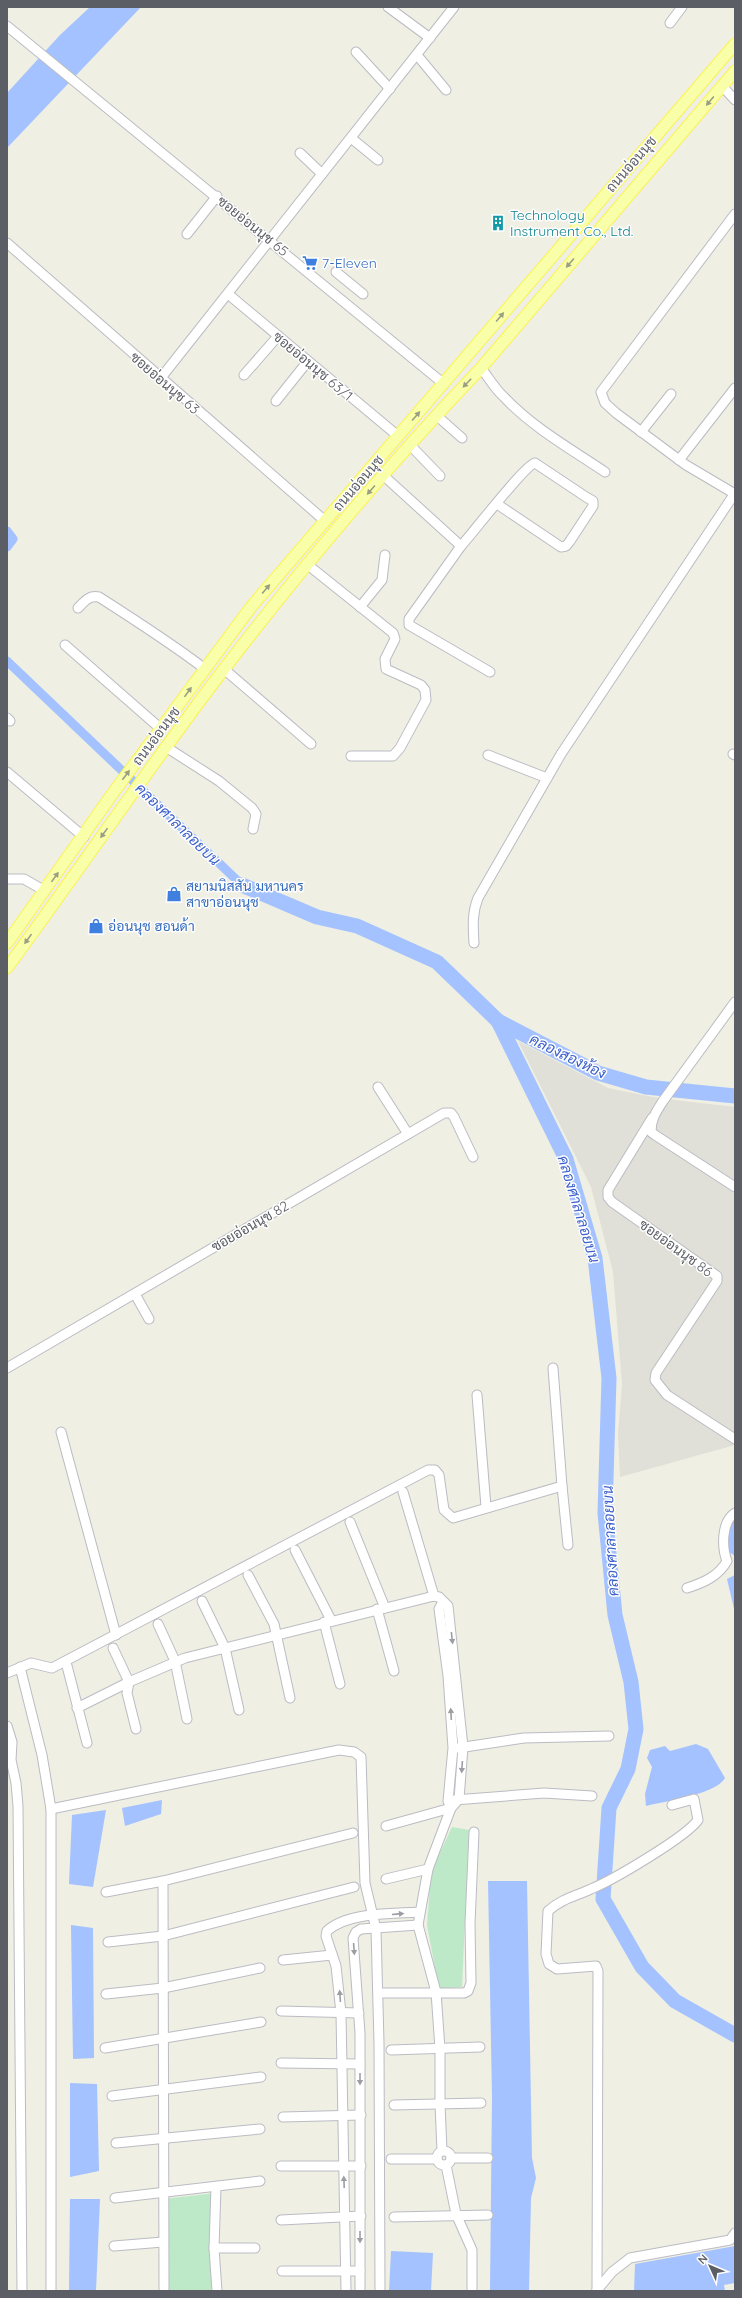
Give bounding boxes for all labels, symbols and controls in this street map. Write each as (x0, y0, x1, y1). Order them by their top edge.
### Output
one-way arrow (705, 95, 714, 106)
street label: ถนนอ่อนนุช (602, 132, 661, 196)
street label: ซอยอ่อนนุช 65 (213, 192, 292, 261)
place label: Technology Instrument Co., Ltd. (510, 206, 633, 240)
building icon: Technology Instrument Co., Ltd. (489, 214, 507, 232)
supermarket icon: 7-Eleven (301, 254, 319, 272)
place label: 7-Eleven (322, 254, 377, 272)
one-way arrow (566, 258, 575, 268)
one-way arrow (495, 312, 504, 323)
street label: ซอยอ่อนนุช 63/1 (269, 327, 357, 405)
street label: ซอยอ่อนนุช 63 (126, 348, 203, 419)
one-way arrow (462, 378, 472, 388)
one-way arrow (411, 411, 420, 422)
street label: ถนนอ่อนนุช (329, 451, 388, 515)
one-way arrow (367, 485, 376, 495)
one-way arrow (262, 583, 271, 594)
one-way arrow (184, 687, 192, 698)
street label: ถนนอ่อนนุช (128, 703, 185, 769)
one-way arrow (122, 770, 130, 781)
water label: คลองศาลาลอยบน (131, 779, 225, 870)
one-way arrow (100, 828, 108, 839)
one-way arrow (51, 872, 59, 883)
place label: สยามนิสสัน มหานคร สาขาอ่อนนุช (186, 877, 304, 912)
shop icon: สยามนิสสัน มหานคร สาขาอ่อนนุช (165, 885, 183, 903)
shop icon: อ่อนนุช ฮอนด้า (87, 917, 105, 935)
place label: อ่อนนุช ฮอนด้า (108, 917, 195, 936)
one-way arrow (24, 934, 32, 945)
water label: คลองสองห้อง (527, 1029, 610, 1083)
water label: คลองศาลาลอยบน (554, 1153, 604, 1265)
street label: ซอยอ่อนนุช 82 (208, 1196, 293, 1256)
street label: ซอยอ่อนนุช 86 (635, 1215, 717, 1282)
water label: คลองศาลาลอยบน (598, 1485, 622, 1597)
one-way arrow (448, 1632, 455, 1644)
one-way arrow (448, 1707, 454, 1720)
one-way arrow (458, 1761, 465, 1773)
one-way arrow (392, 1910, 404, 1917)
one-way arrow (350, 1943, 357, 1955)
one-way arrow (337, 1990, 344, 2002)
one-way arrow (357, 2073, 363, 2086)
one-way arrow (341, 2176, 348, 2188)
one-way arrow (357, 2231, 364, 2243)
north arrow (690, 2246, 730, 2286)
text: N (695, 2251, 711, 2267)

